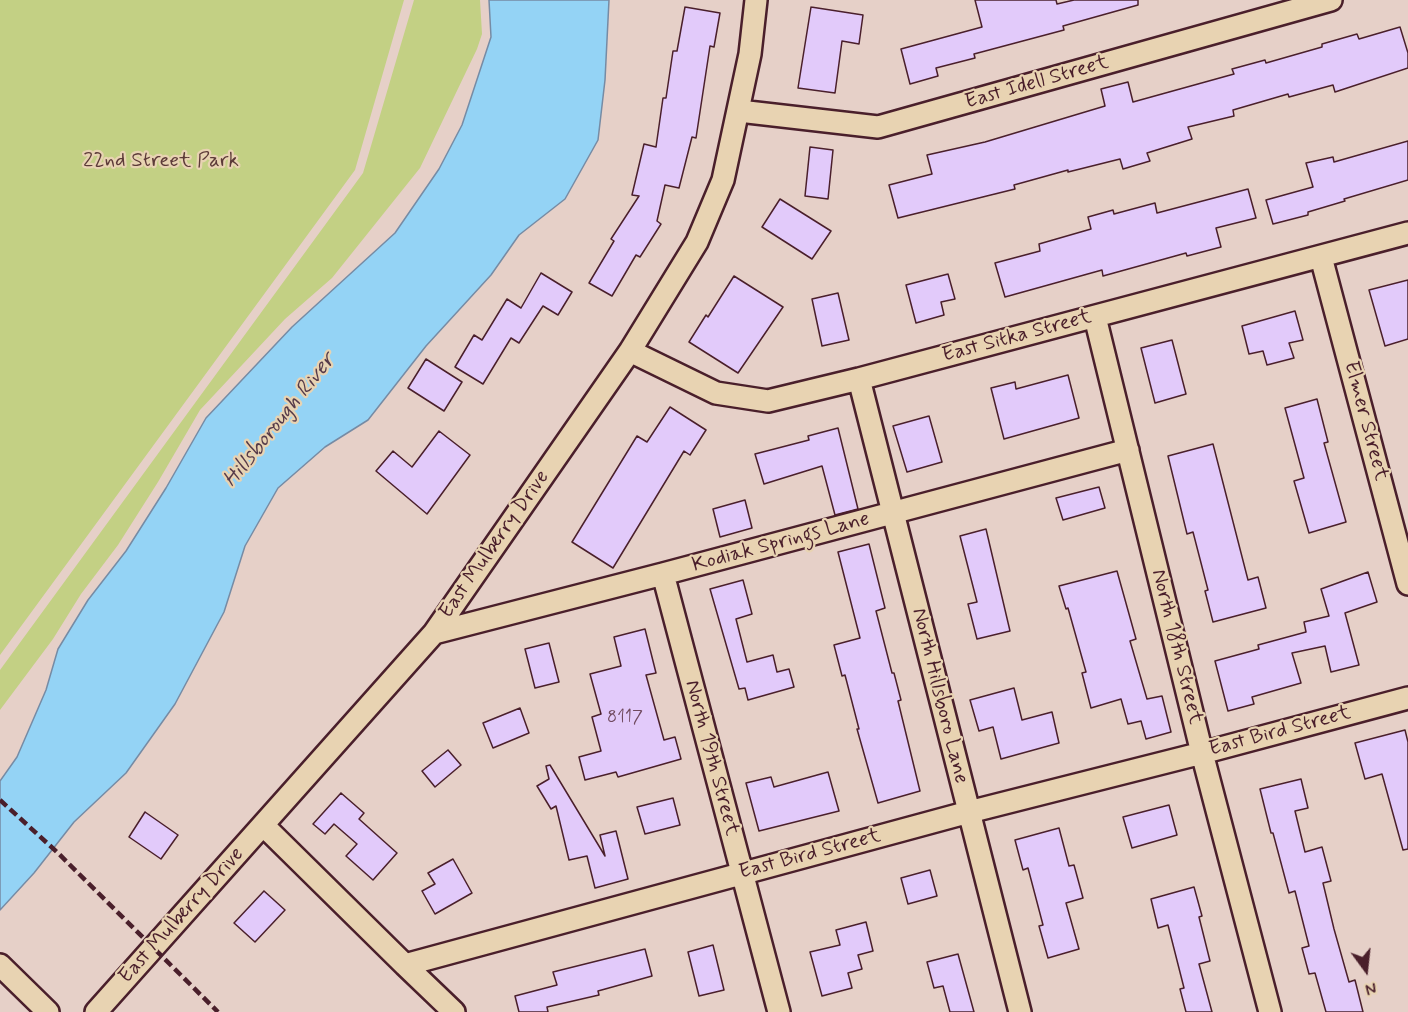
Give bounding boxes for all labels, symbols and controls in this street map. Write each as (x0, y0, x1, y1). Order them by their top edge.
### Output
street label: East Idell Street (962, 50, 1112, 116)
park label: 22nd Street Park (83, 149, 239, 175)
street label: East Sitka Street (940, 305, 1094, 369)
water label: Hillsborough River (218, 349, 342, 493)
street label: Elmer Street (1337, 359, 1393, 483)
street label: East Mulberry Drive (434, 466, 556, 624)
street label: Kodiak Springs Lane (690, 507, 872, 579)
street label: North 18th Street (1145, 567, 1207, 727)
street label: North Hillsboro Lane (905, 606, 973, 786)
street label: North 19th Street (678, 678, 744, 838)
street label: East Bird Street (1206, 701, 1354, 763)
house number: 8117 (607, 707, 643, 729)
street label: East Bird Street (736, 824, 884, 886)
street label: East Mulberry Drive (114, 842, 250, 990)
north arrow (1336, 940, 1396, 1000)
text: N (1363, 976, 1379, 999)

